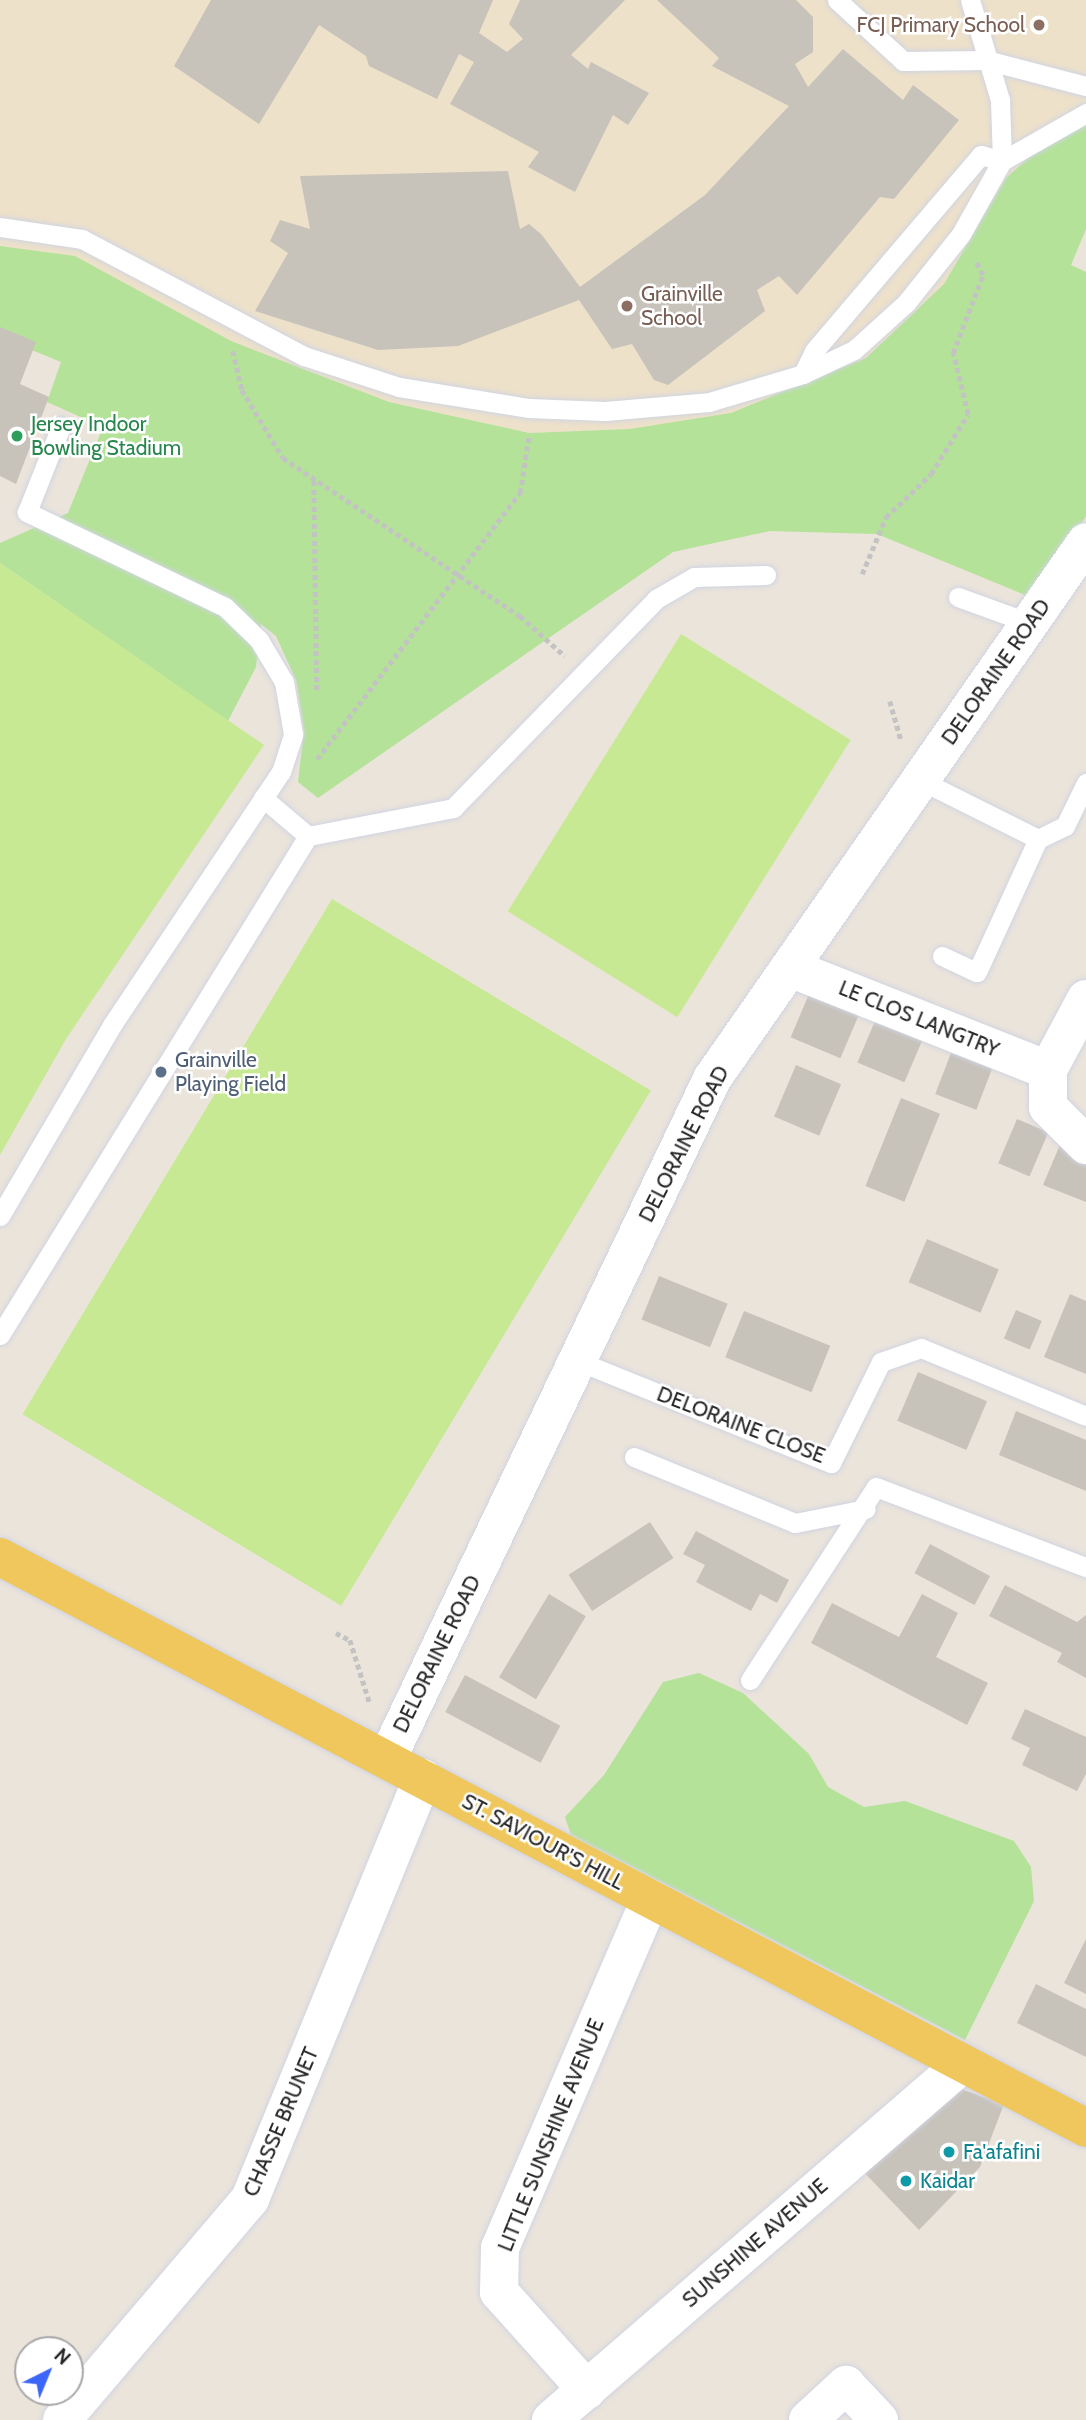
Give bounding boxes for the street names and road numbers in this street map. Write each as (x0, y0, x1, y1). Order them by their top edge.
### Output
street label: DELORAINE ROAD (936, 594, 1056, 750)
street label: LE CLOS LANGTRY (835, 975, 1003, 1063)
street label: DELORAINE ROAD (634, 1062, 734, 1226)
street label: DELORAINE CLOSE (653, 1381, 829, 1469)
street label: DELORAINE ROAD (388, 1571, 486, 1737)
street label: ST. SAVIOUR'S HILL (458, 1789, 628, 1895)
street label: LITTLE SUNSHINE AVENUE (493, 2015, 609, 2255)
street label: CHASSE BRUNET (238, 2044, 324, 2200)
street label: SUNSHINE AVENUE (677, 2173, 833, 2313)

